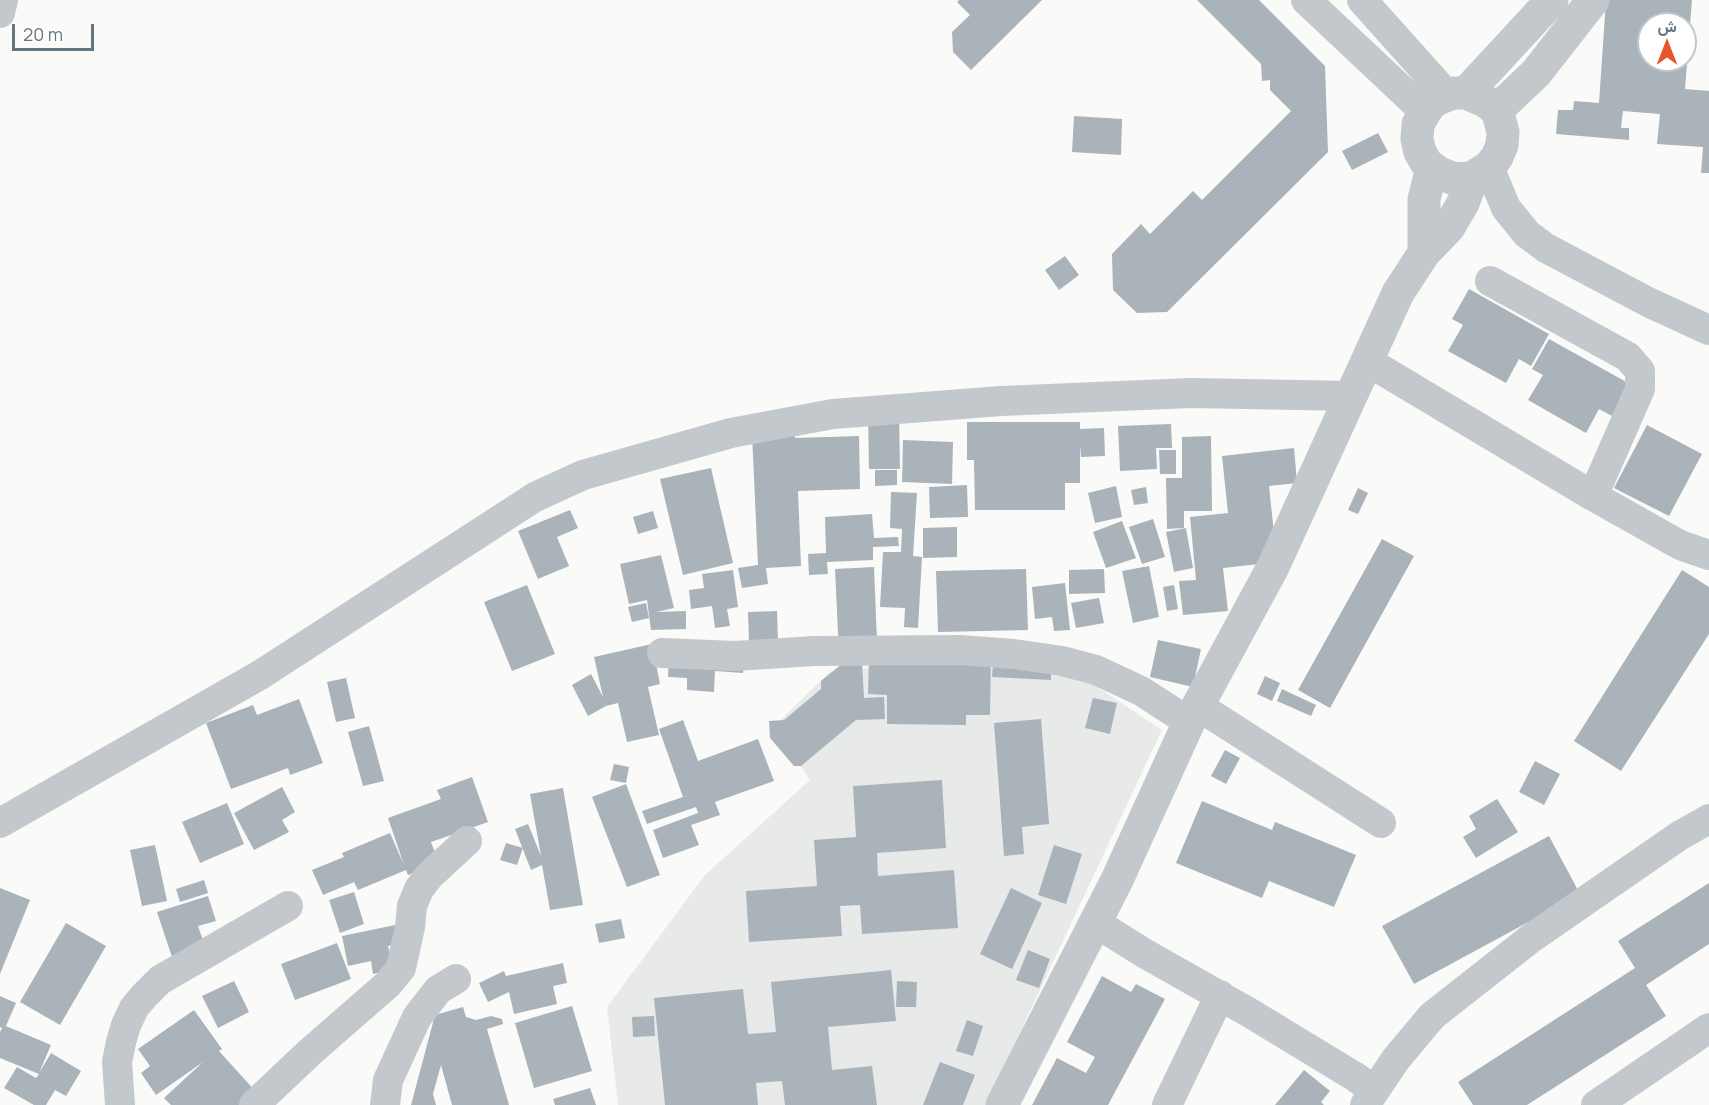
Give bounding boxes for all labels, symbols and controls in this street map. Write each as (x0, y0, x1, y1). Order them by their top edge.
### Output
scale bar (15, 12, 98, 50)
north arrow (1637, 12, 1697, 72)
text: ش (1657, 15, 1677, 37)
text: 20 m (23, 22, 63, 46)

